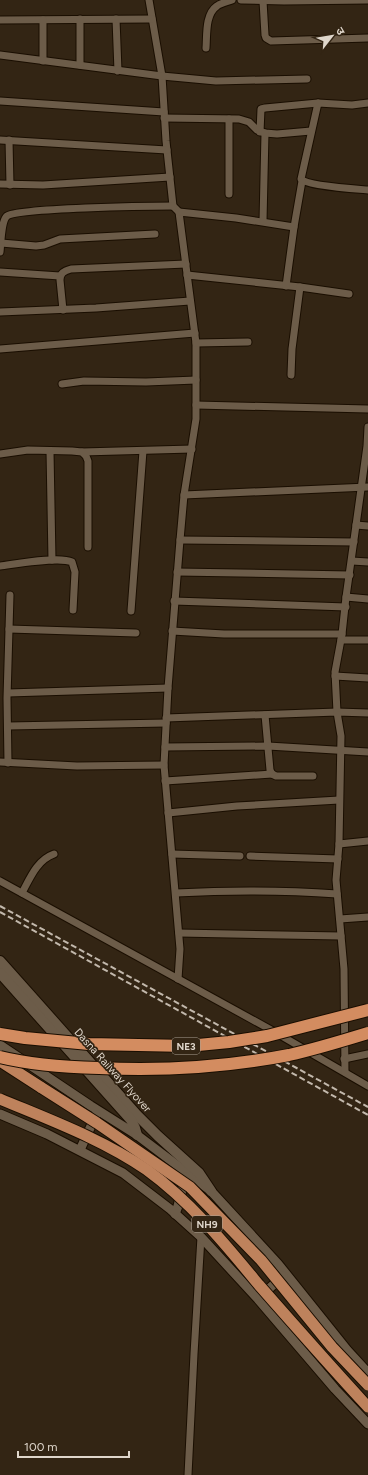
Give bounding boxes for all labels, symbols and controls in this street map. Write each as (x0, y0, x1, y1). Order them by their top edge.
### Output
north arrow (312, 16, 352, 56)
text: उ (333, 25, 348, 38)
street label: Dasna Railway Flyover (72, 1026, 154, 1115)
road number: NE3 (172, 1038, 200, 1054)
road number: NH9 (192, 1216, 222, 1232)
scale bar (18, 1433, 129, 1459)
text: 100 m (24, 1440, 58, 1454)

